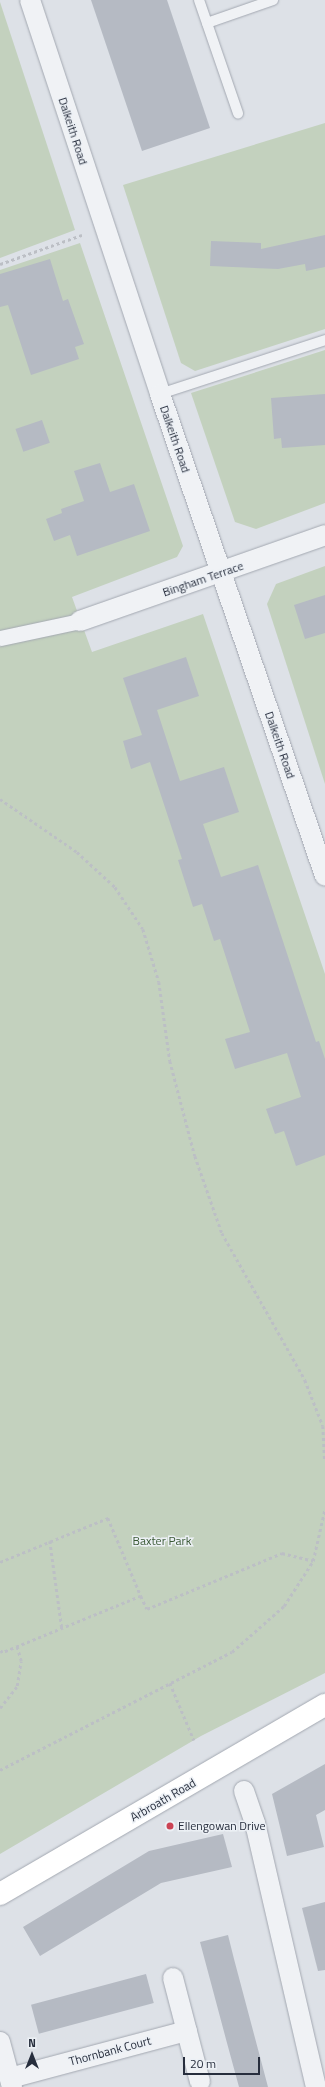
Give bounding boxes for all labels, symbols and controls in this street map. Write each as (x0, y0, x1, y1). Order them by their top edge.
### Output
street label: Dalkeith Road (55, 95, 91, 167)
street label: Dalkeith Road (157, 404, 193, 474)
street label: Bingham Terrace (161, 558, 245, 600)
street label: Dalkeith Road (262, 710, 298, 780)
park label: Baxter Park (133, 1534, 191, 1548)
street label: Arbroath Road (128, 1775, 198, 1825)
place label: Ellengowan Drive (178, 1819, 266, 1833)
marker: Ellengowan Drive (165, 1821, 175, 1831)
street label: Thornbank Court (67, 2033, 153, 2069)
north arrow (12, 2035, 52, 2075)
text: N (28, 2035, 36, 2051)
scale bar (185, 2049, 262, 2075)
text: 20 m (190, 2054, 216, 2073)

